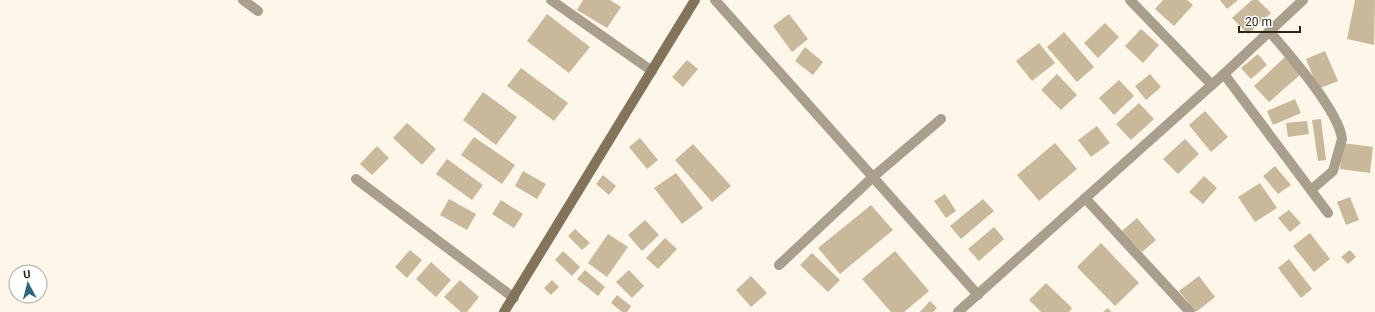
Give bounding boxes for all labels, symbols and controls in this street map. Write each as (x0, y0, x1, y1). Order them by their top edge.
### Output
scale bar (1239, 8, 1300, 34)
text: 20 m (1245, 15, 1272, 29)
north arrow (8, 264, 48, 304)
text: U (22, 268, 31, 281)

